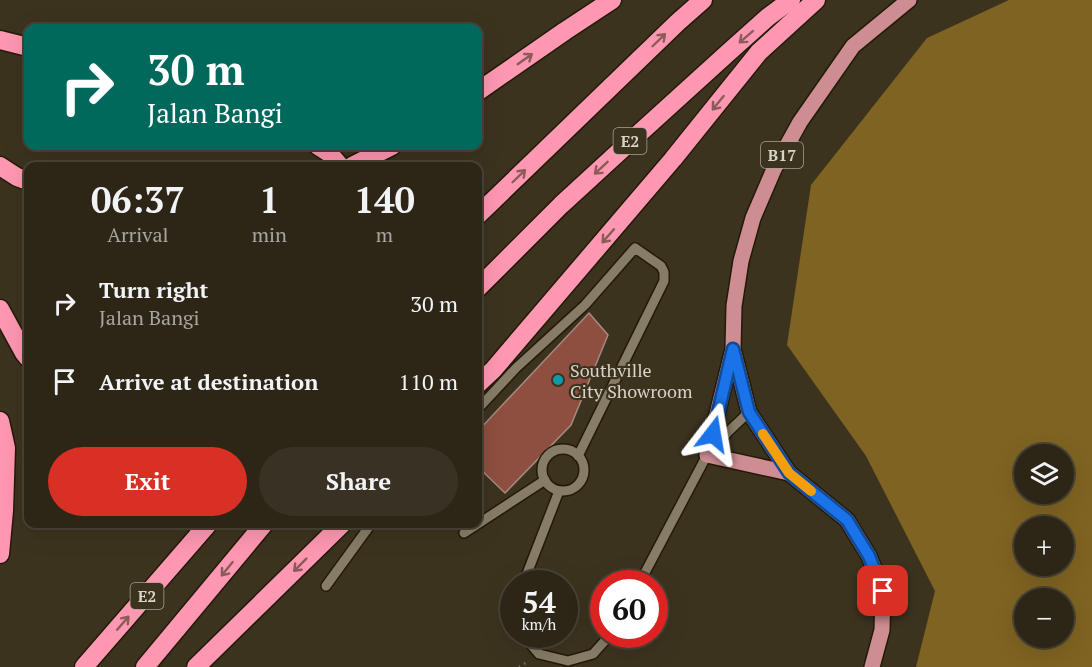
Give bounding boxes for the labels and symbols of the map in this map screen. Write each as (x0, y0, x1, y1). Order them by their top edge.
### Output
one-way arrow (739, 30, 754, 44)
one-way arrow (652, 33, 667, 47)
one-way arrow (516, 53, 532, 65)
one-way arrow (712, 95, 725, 111)
road number: E2 (614, 128, 646, 154)
road number: B17 (761, 142, 803, 168)
one-way arrow (594, 161, 609, 175)
one-way arrow (511, 169, 526, 183)
one-way arrow (601, 228, 615, 243)
place label: Southville City Showroom (570, 358, 693, 403)
marker: Southville City Showroom (551, 373, 565, 387)
position arrow (681, 402, 745, 466)
one-way arrow (293, 557, 308, 572)
one-way arrow (220, 561, 233, 577)
pin (857, 565, 908, 616)
speed limit sign: 60 (590, 570, 668, 648)
road number: E2 (130, 583, 164, 609)
one-way arrow (116, 616, 130, 631)

